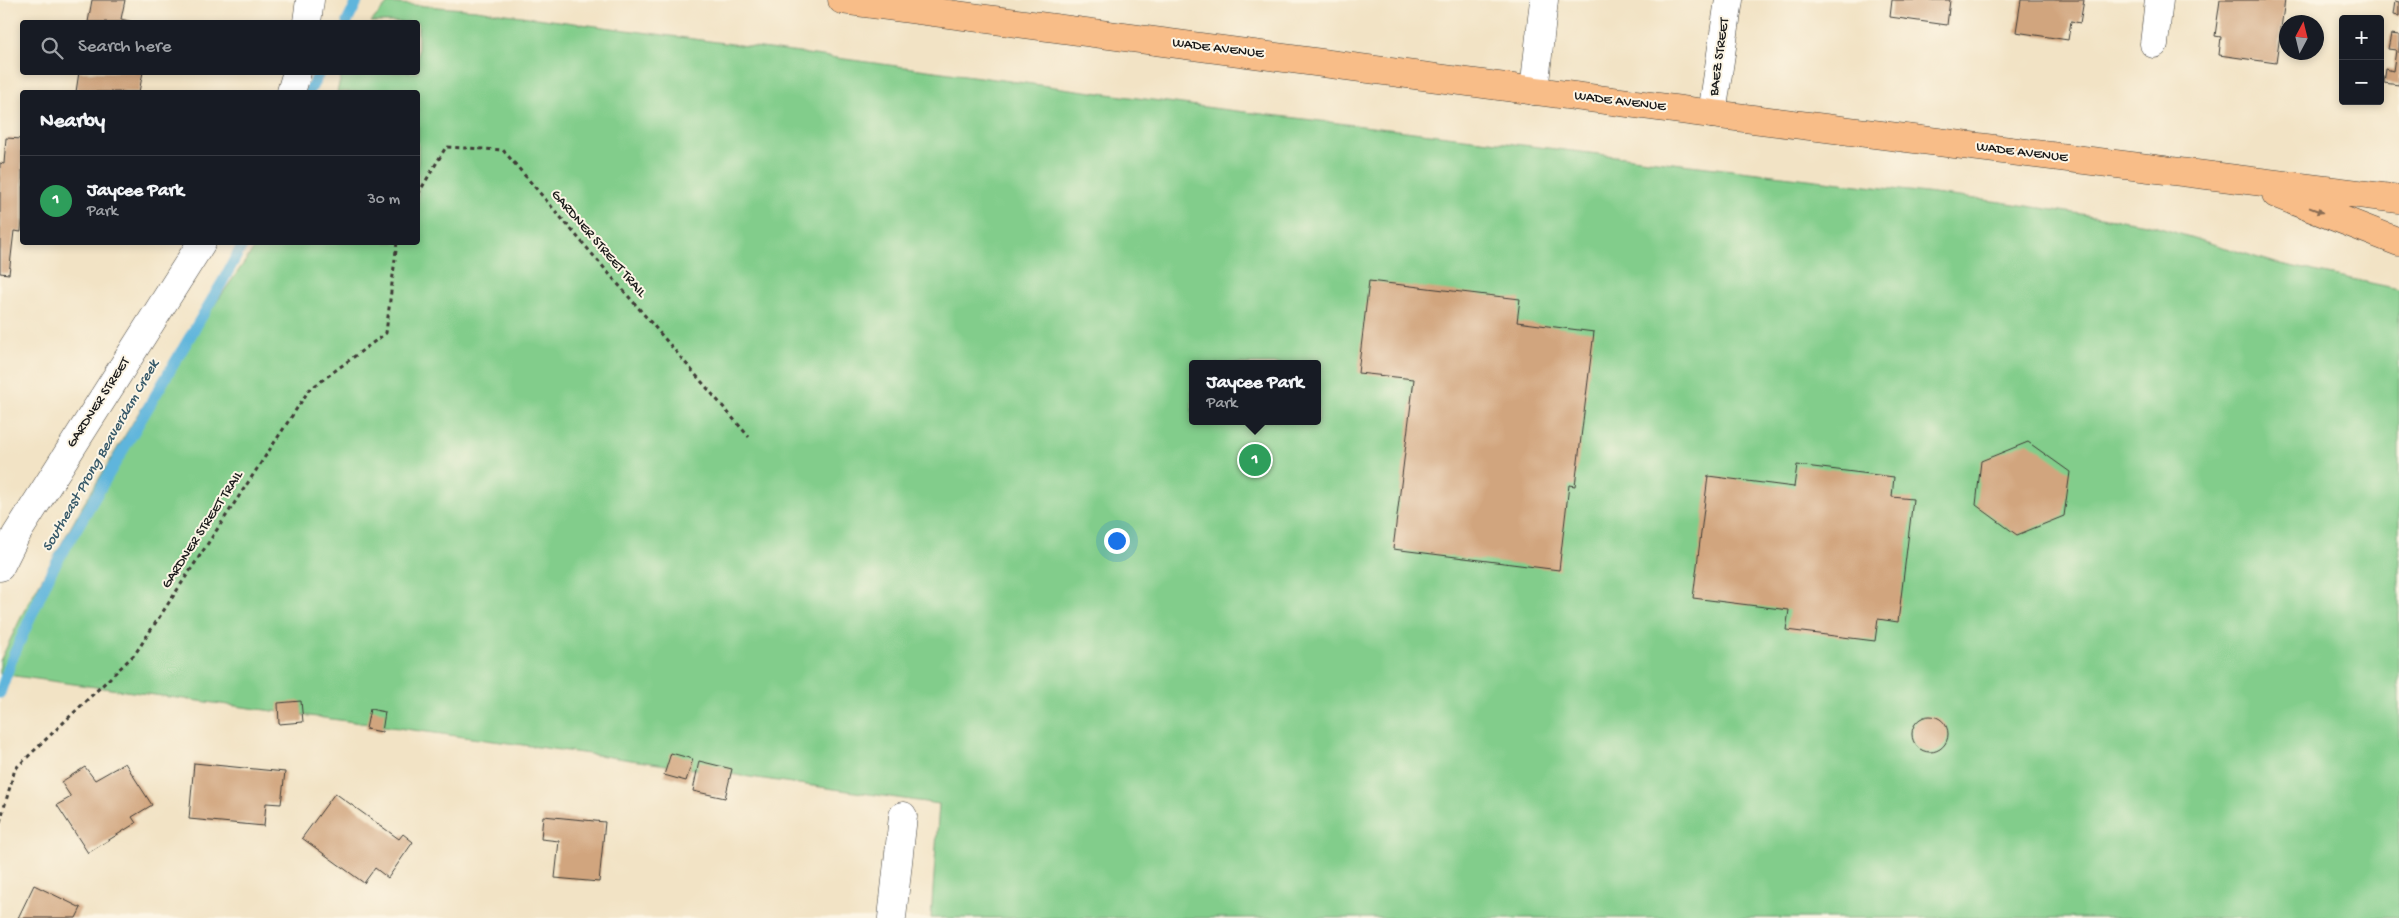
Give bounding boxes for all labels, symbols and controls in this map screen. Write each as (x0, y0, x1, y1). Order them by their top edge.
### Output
north arrow (2279, 15, 2324, 60)
map controls (2339, 15, 2384, 105)
button: + (2339, 15, 2384, 60)
street label: BAEZ STREET (1706, 16, 1734, 98)
search box (20, 20, 420, 75)
icon: search (38, 34, 66, 62)
street label: WADE AVENUE (1171, 35, 1266, 63)
text: Search here (78, 36, 172, 59)
button: − (2339, 60, 2384, 105)
street label: WADE AVENUE (1573, 88, 1668, 116)
text: Nearby (40, 110, 105, 135)
street label: WADE AVENUE (1975, 139, 2070, 167)
text: Jaycee Park (87, 180, 184, 203)
street label: GARDNER STREET TRAIL (547, 187, 650, 302)
text: 1 (53, 191, 59, 210)
text: 30 m (367, 191, 400, 210)
text: Park (87, 203, 118, 222)
one-way arrow (2309, 206, 2324, 214)
street label: GARDNER STREET (64, 354, 135, 451)
water label: Southeast Prong Beaverdam Creek (39, 356, 164, 555)
popup (1189, 360, 1321, 425)
text: Jaycee Park (1207, 372, 1303, 395)
text: Park (1207, 395, 1237, 414)
pin: 1 (1239, 441, 1271, 479)
street label: GARDNER STREET TRAIL (159, 467, 248, 592)
your location (1104, 528, 1130, 554)

